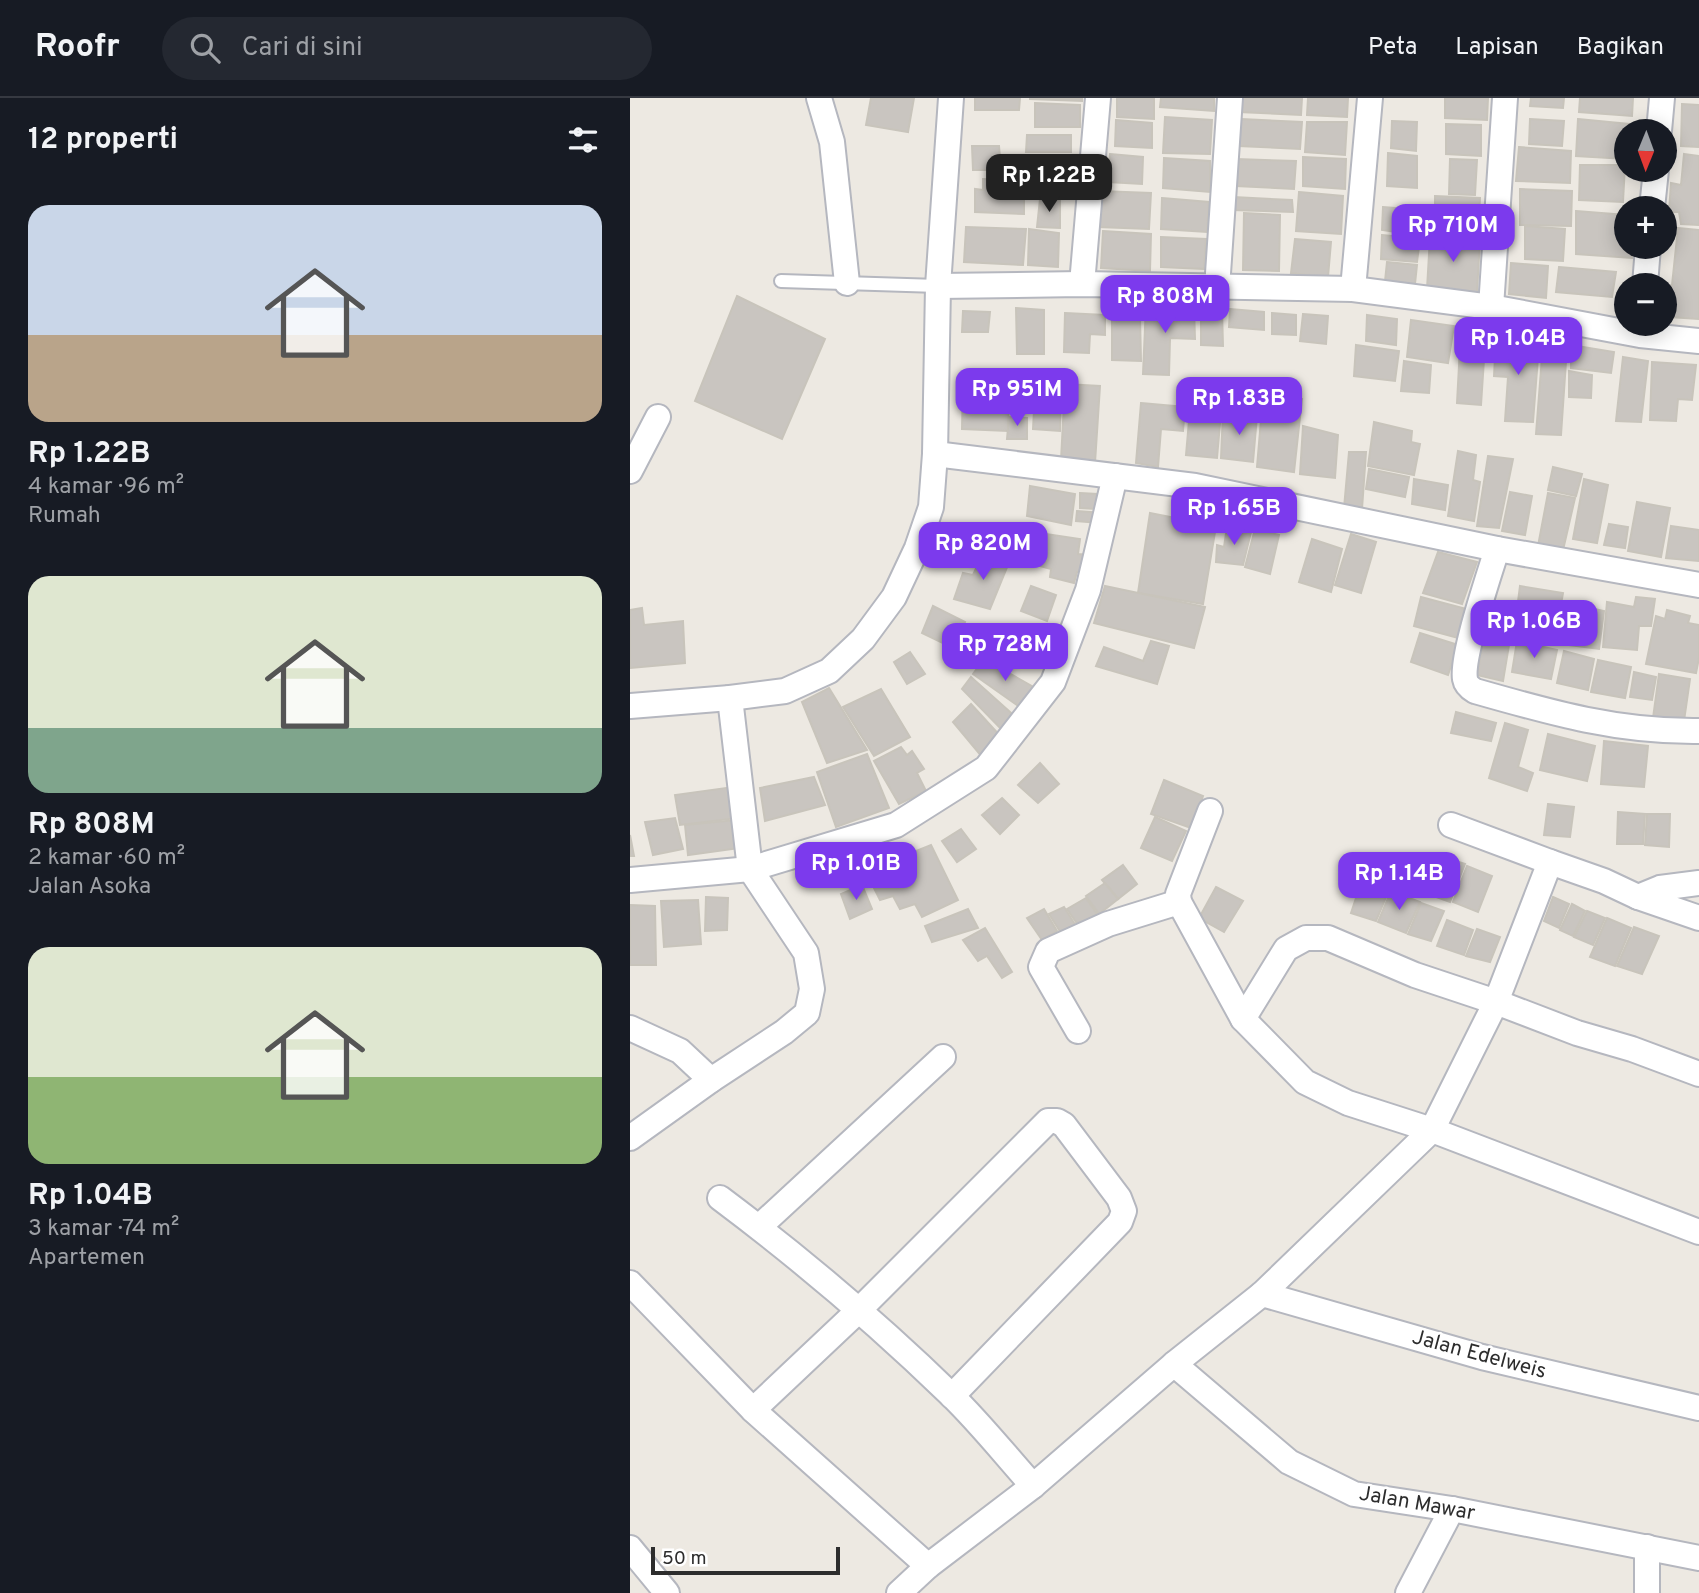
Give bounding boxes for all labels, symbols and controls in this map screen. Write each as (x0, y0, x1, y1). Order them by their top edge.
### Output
search box (162, 17, 652, 80)
text: Roofr (35, 27, 120, 69)
icon: search (186, 29, 224, 67)
text: Cari di sini (242, 32, 363, 65)
text: Peta (1368, 33, 1417, 63)
text: Lapisan (1455, 33, 1539, 63)
text: Bagikan (1577, 33, 1664, 63)
north arrow (1614, 119, 1676, 182)
map controls (1614, 119, 1677, 336)
icon: filters (564, 121, 602, 159)
text: 12 properti (28, 122, 178, 159)
pin: Rp 1.22B (977, 155, 1121, 214)
text: Rp 1.22B (1002, 162, 1096, 191)
button: + (1614, 196, 1677, 259)
pin: Rp 710M (1388, 204, 1518, 264)
text: Rp 710M (1408, 212, 1498, 241)
icon: home (252, 250, 378, 376)
button: − (1614, 273, 1677, 336)
pin: Rp 808M (1100, 275, 1230, 335)
text: Rp 808M (1116, 283, 1214, 312)
pin: Rp 1.04B (1446, 317, 1590, 377)
text: Rp 1.04B (1470, 325, 1566, 354)
pin: Rp 951M (952, 368, 1082, 428)
text: Rp 951M (972, 376, 1062, 405)
pin: Rp 1.83B (1167, 378, 1311, 437)
text: Rp 1.83B (1192, 385, 1286, 414)
text: Rp 1.22B (28, 436, 150, 473)
text: 4 kamar · 96 m² (28, 473, 184, 502)
pin: Rp 1.65B (1162, 488, 1306, 547)
text: Rp 1.65B (1187, 495, 1281, 524)
text: Rumah (28, 502, 101, 531)
pin: Rp 820M (918, 522, 1048, 582)
text: Rp 820M (935, 530, 1031, 559)
pin: Rp 1.06B (1462, 601, 1606, 660)
text: Rp 1.06B (1487, 608, 1581, 637)
icon: home (252, 621, 378, 747)
pin: Rp 728M (940, 624, 1070, 683)
text: Rp 728M (958, 631, 1052, 660)
text: Rp 808M (28, 807, 155, 844)
pin: Rp 1.01B (784, 842, 928, 902)
text: 2 kamar · 60 m² (28, 844, 185, 873)
text: Rp 1.01B (811, 850, 901, 879)
pin: Rp 1.14B (1327, 852, 1471, 912)
text: Rp 1.14B (1354, 860, 1444, 889)
text: Jalan Asoka (28, 873, 151, 902)
icon: home (252, 992, 378, 1118)
text: Rp 1.04B (28, 1178, 153, 1215)
text: 3 kamar · 74 m² (28, 1215, 179, 1244)
text: Apartemen (28, 1244, 145, 1273)
street label: Jalan Edelweis (1409, 1324, 1549, 1386)
street label: Jalan Mawar (1357, 1481, 1477, 1527)
scale bar (651, 1544, 840, 1576)
text: 50 m (662, 1547, 707, 1571)

